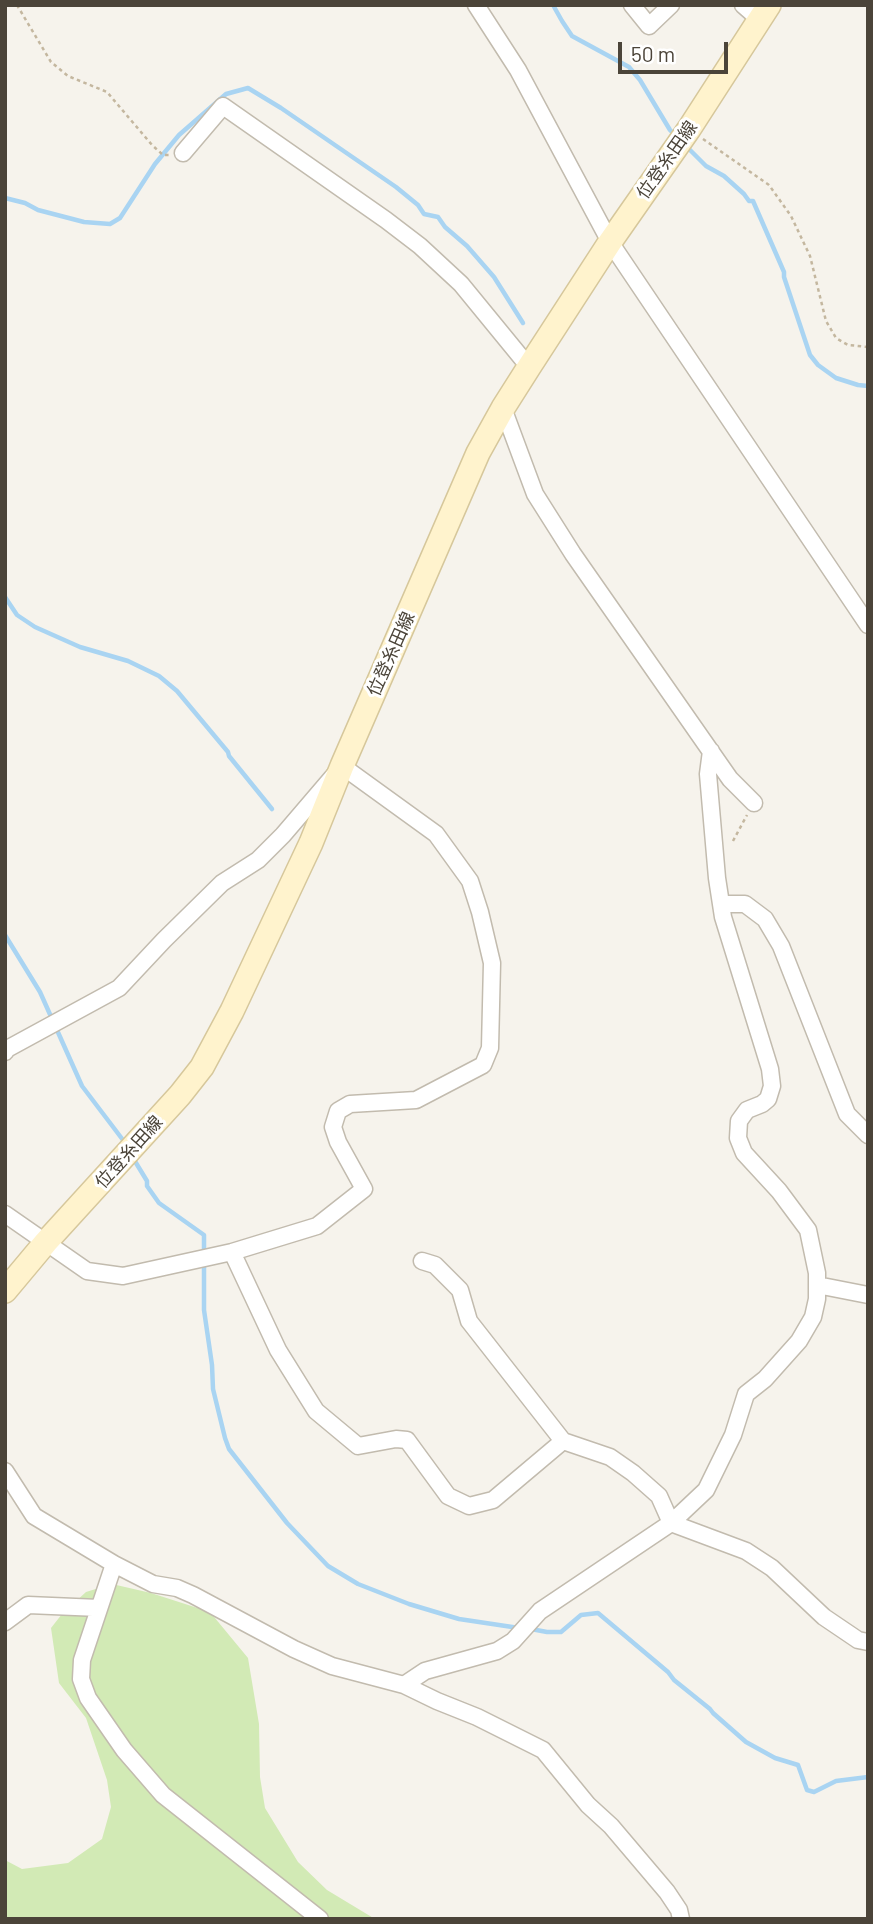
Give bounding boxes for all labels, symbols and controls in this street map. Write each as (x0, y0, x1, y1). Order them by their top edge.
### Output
scale bar (621, 28, 731, 72)
text: 50 m (631, 41, 675, 66)
street label: 位登糸田線 (632, 117, 702, 203)
street label: 位登糸田線 (363, 608, 419, 700)
street label: 位登糸田線 (91, 1111, 167, 1193)

